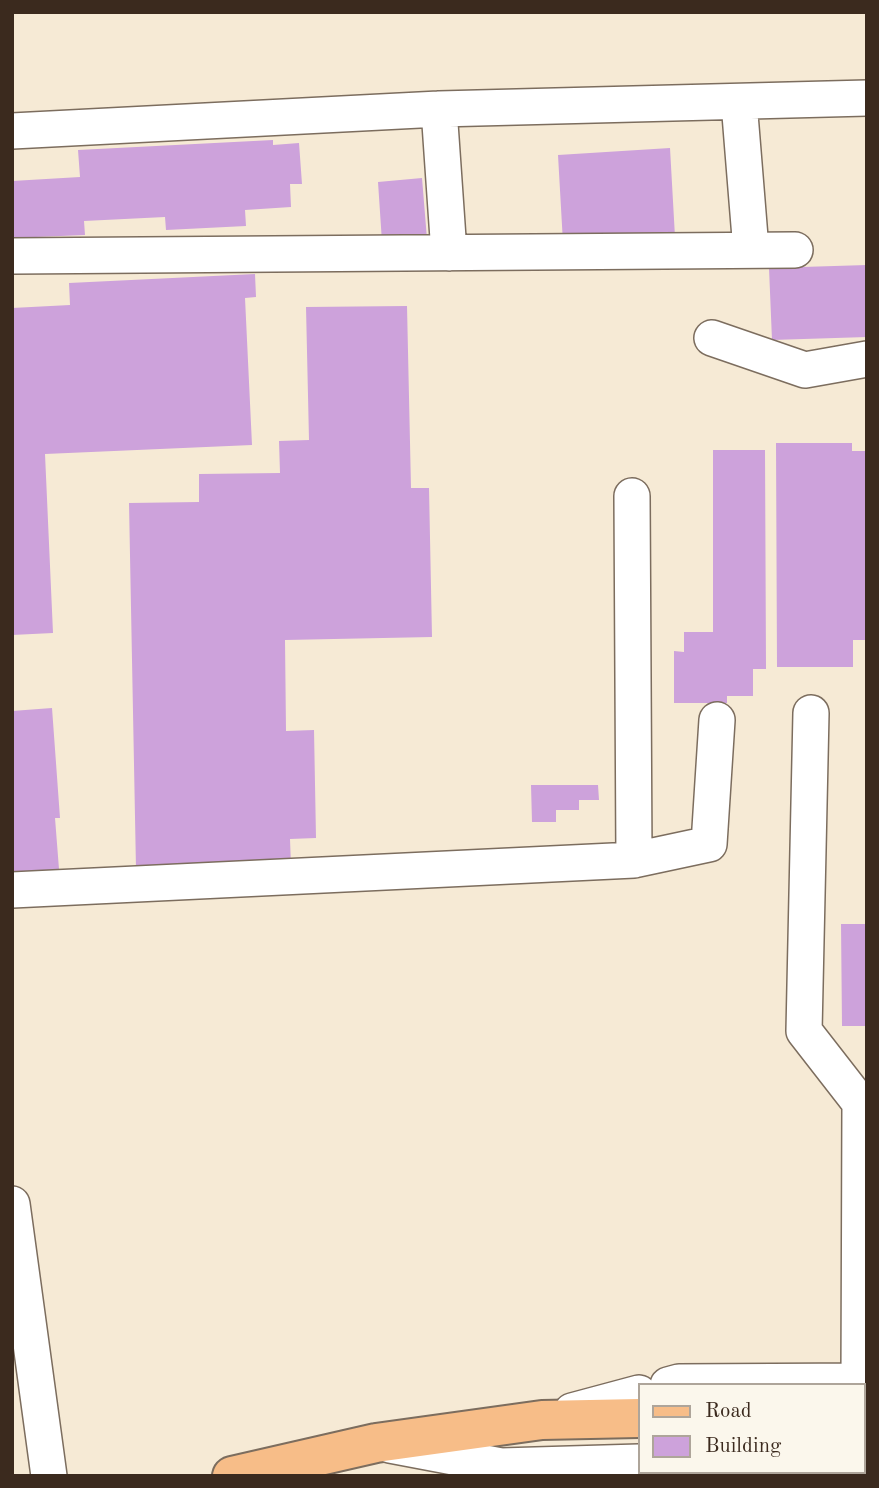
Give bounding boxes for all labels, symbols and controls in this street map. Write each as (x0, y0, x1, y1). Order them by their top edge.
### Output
legend (638, 1383, 865, 1474)
text: Road (705, 1401, 752, 1422)
text: Building (705, 1436, 781, 1457)

